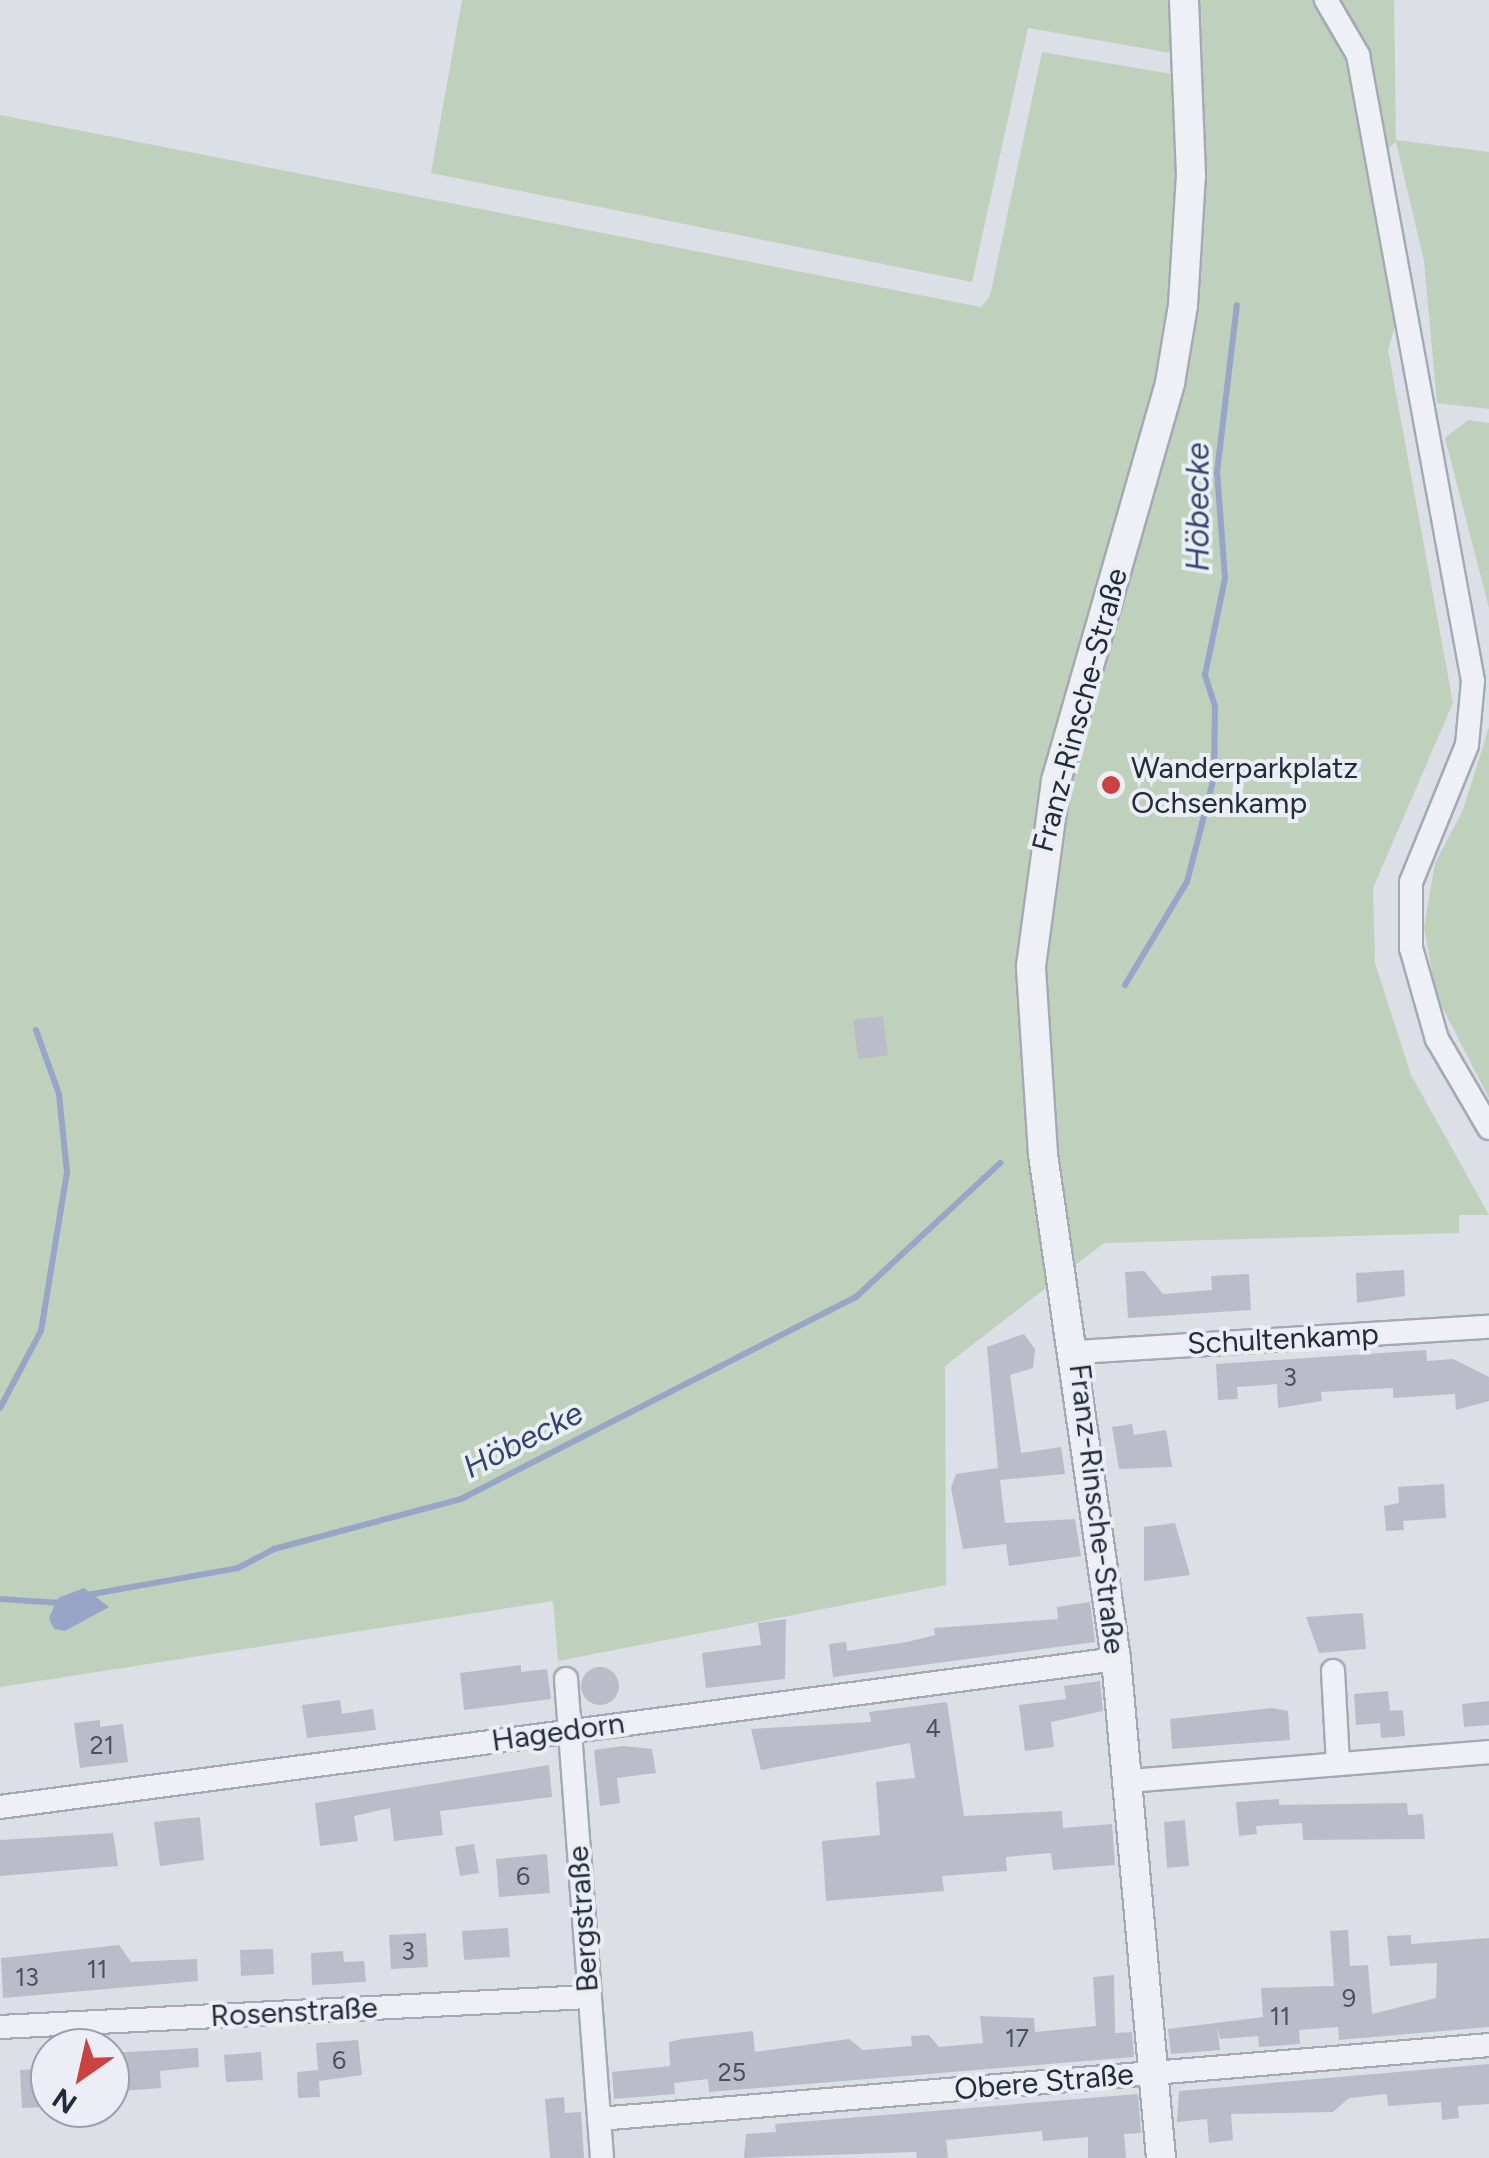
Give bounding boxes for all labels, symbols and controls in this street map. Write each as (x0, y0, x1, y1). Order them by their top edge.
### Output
water label: Höbecke (1179, 443, 1217, 571)
street label: Franz-Rinsche-Straße (1025, 564, 1135, 856)
place label: Wanderparkplatz Ochsenkamp (1131, 750, 1358, 820)
marker: Wanderparkplatz Ochsenkamp (1100, 774, 1122, 796)
street label: Schultenkamp (1186, 1316, 1380, 1362)
street label: Franz-Rinsche-Straße (1061, 1362, 1133, 1656)
house number: 3 (1283, 1362, 1297, 1392)
water label: Höbecke (457, 1394, 589, 1486)
street label: Hagedorn (489, 1705, 627, 1759)
house number: 4 (925, 1713, 941, 1743)
house number: 21 (90, 1730, 114, 1760)
street label: Bergstraße (560, 1845, 606, 1993)
house number: 6 (516, 1861, 530, 1891)
house number: 3 (401, 1936, 415, 1966)
house number: 11 (87, 1954, 107, 1984)
house number: 13 (15, 1962, 39, 1992)
house number: 9 (1342, 1983, 1356, 2013)
street label: Rosenstraße (210, 1990, 378, 2034)
house number: 11 (1270, 2001, 1290, 2031)
house number: 17 (1005, 2023, 1029, 2053)
north arrow (30, 2028, 130, 2128)
house number: 6 (332, 2045, 346, 2075)
street label: Obere Straße (953, 2056, 1135, 2108)
house number: 25 (718, 2057, 746, 2087)
text: N (46, 2081, 83, 2121)

